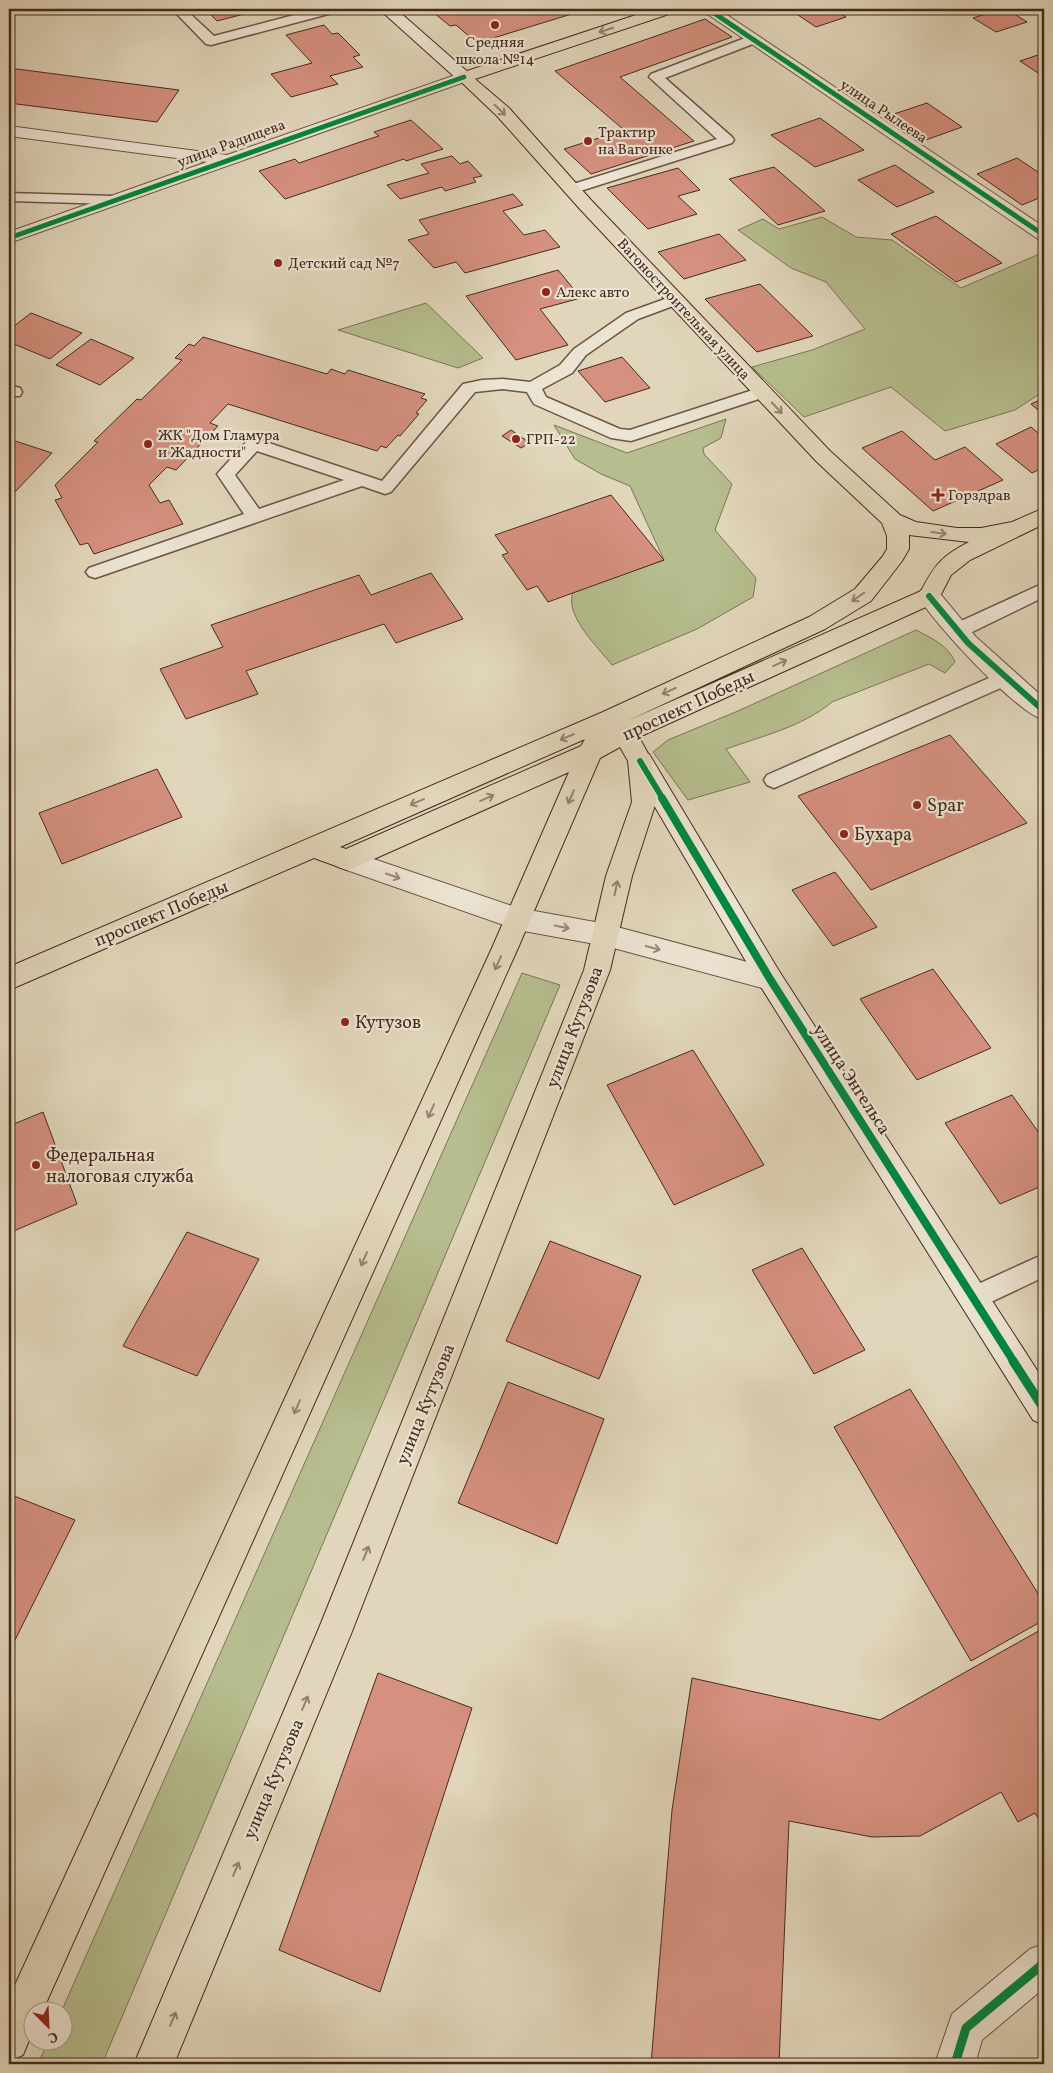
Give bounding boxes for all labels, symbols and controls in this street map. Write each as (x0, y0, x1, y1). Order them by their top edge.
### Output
marker: Средняя школа №14 (489, 19, 501, 31)
one-way arrow (598, 25, 614, 35)
place label: Средняя школа №14 (455, 33, 535, 71)
street label: улица Рылеева (835, 75, 931, 149)
one-way arrow (493, 103, 505, 115)
street label: улица Радищева (174, 115, 289, 174)
place label: Трактир на Вагонке (598, 123, 673, 161)
marker: Трактир на Вагонке (582, 135, 594, 147)
street label: Вагоностроительная улица (611, 234, 754, 386)
place label: Детский сад №7 (288, 254, 400, 275)
marker: Детский сад №7 (272, 257, 284, 269)
place label: Алекс авто (556, 283, 629, 304)
marker: Алекс авто (540, 286, 552, 298)
one-way arrow (771, 401, 783, 414)
place label: ЖК "Дом Гламура и Жадности" (158, 426, 280, 464)
place label: ГРП-22 (526, 430, 576, 451)
marker: ГРП-22 (510, 433, 522, 445)
marker: ЖК "Дом Гламура и Жадности" (142, 438, 154, 450)
place label: Горздрав (948, 486, 1011, 507)
marker: Горздрав (932, 489, 944, 501)
one-way arrow (930, 528, 946, 538)
one-way arrow (851, 592, 865, 602)
one-way arrow (773, 658, 788, 668)
street label: проспект Победы (618, 665, 759, 748)
one-way arrow (662, 687, 677, 696)
one-way arrow (559, 734, 574, 743)
one-way arrow (565, 789, 575, 804)
one-way arrow (479, 792, 494, 802)
place label: Spar (927, 794, 964, 819)
one-way arrow (410, 797, 425, 807)
marker: Spar (911, 799, 923, 811)
place label: Бухара (854, 823, 912, 848)
marker: Бухара (838, 828, 850, 840)
one-way arrow (384, 872, 400, 882)
street label: проспект Победы (91, 875, 233, 954)
one-way arrow (612, 880, 621, 896)
one-way arrow (553, 923, 569, 932)
one-way arrow (644, 944, 660, 953)
one-way arrow (493, 955, 502, 970)
street label: улица Кутузова (541, 963, 610, 1092)
place label: Кутузов (355, 1011, 421, 1036)
marker: Кутузов (339, 1016, 351, 1028)
street label: улица Энгельса (806, 1020, 896, 1140)
one-way arrow (425, 1103, 435, 1118)
place label: Федеральная налоговая служба (46, 1144, 194, 1190)
marker: Федеральная налоговая служба (30, 1159, 42, 1171)
one-way arrow (358, 1251, 368, 1266)
street label: улица Кутузова (391, 1340, 462, 1469)
one-way arrow (291, 1399, 301, 1414)
one-way arrow (362, 1546, 372, 1561)
one-way arrow (301, 1696, 311, 1711)
street label: улица Кутузова (238, 1715, 311, 1844)
one-way arrow (231, 1862, 241, 1877)
north arrow (22, 2000, 72, 2050)
one-way arrow (169, 2012, 178, 2027)
text: С (45, 2026, 61, 2047)

